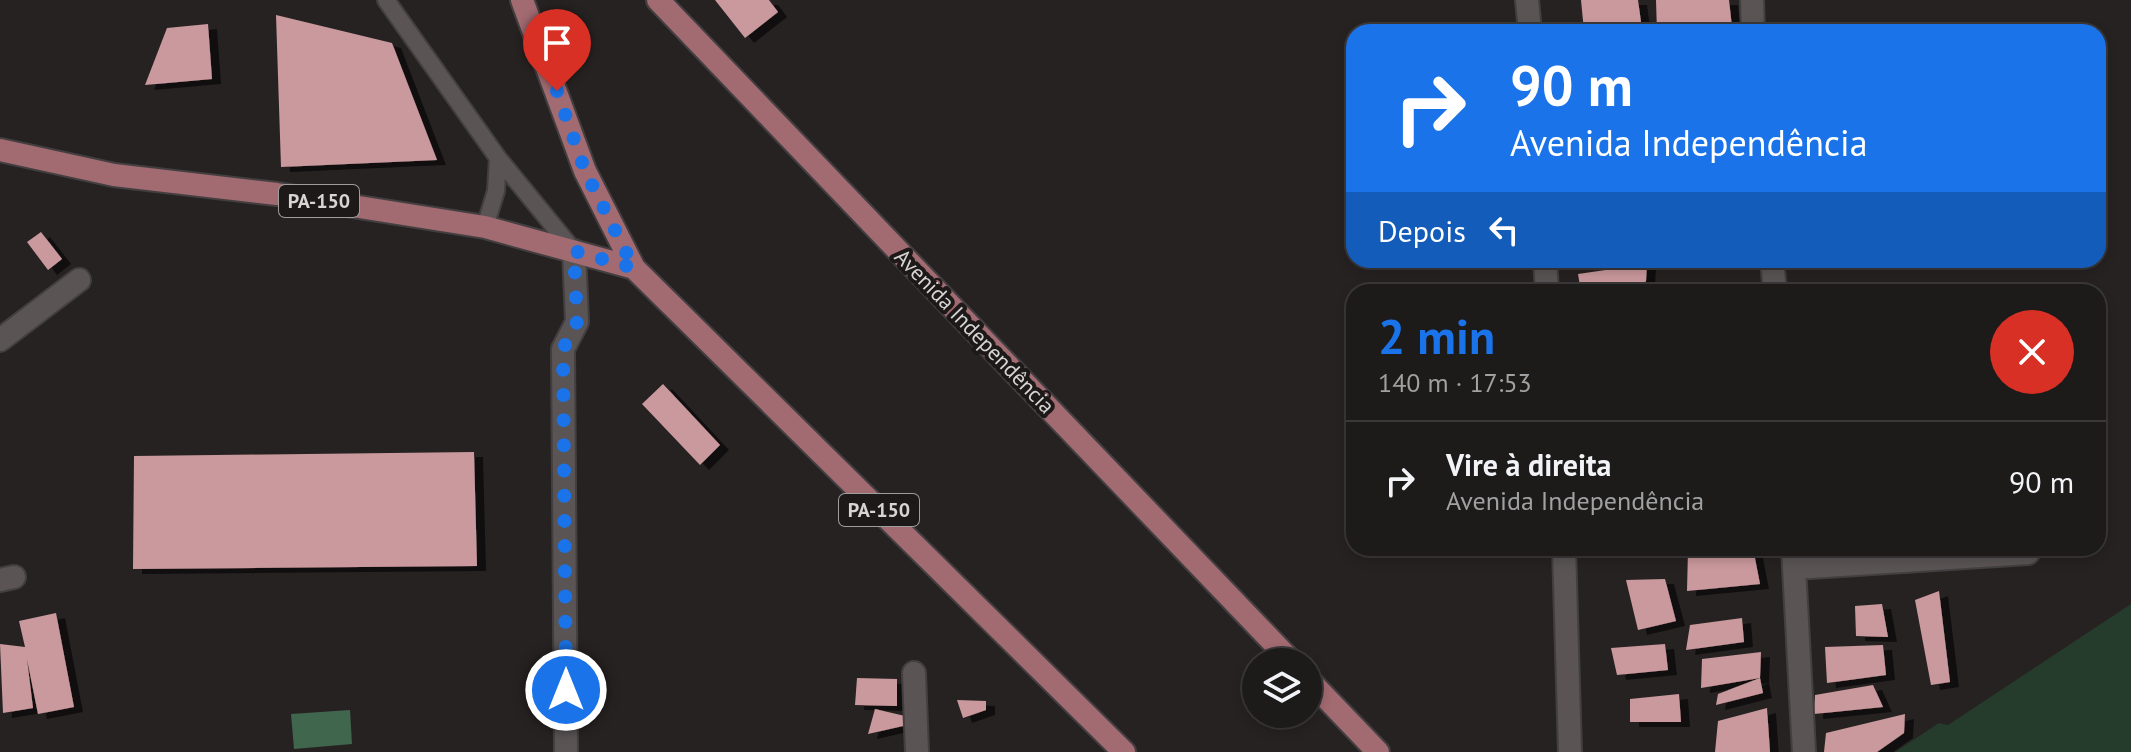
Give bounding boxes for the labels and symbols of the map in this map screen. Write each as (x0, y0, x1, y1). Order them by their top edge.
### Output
pin (523, 9, 591, 91)
road number: PA-150 (279, 185, 359, 217)
street label: Avenida Independência (889, 243, 1061, 419)
road number: PA-150 (839, 494, 919, 526)
position arrow (524, 648, 608, 732)

